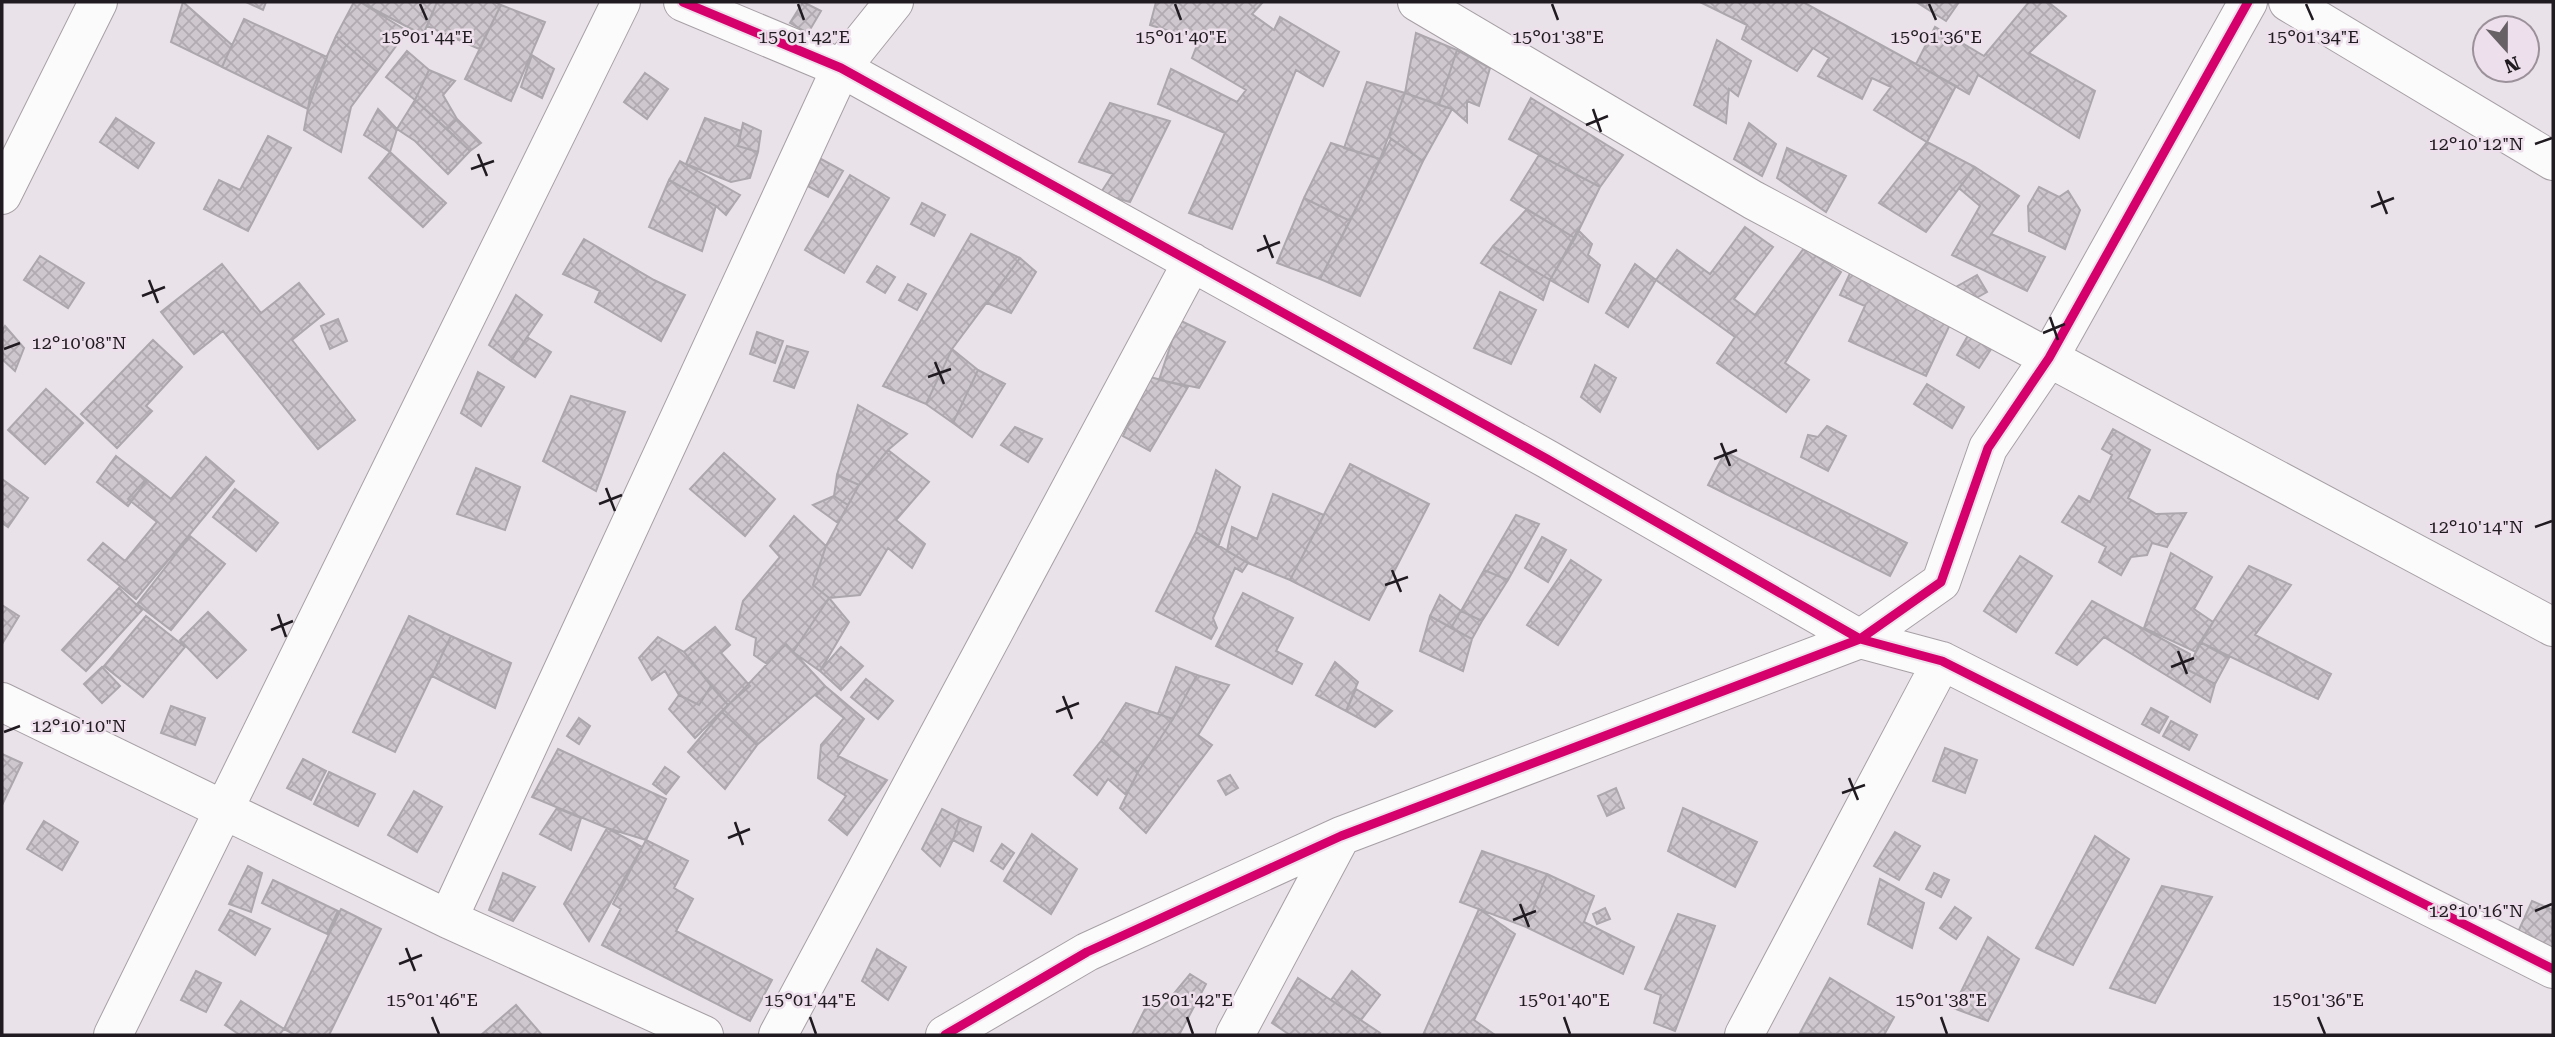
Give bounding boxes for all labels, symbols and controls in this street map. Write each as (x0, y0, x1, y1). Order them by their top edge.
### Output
north arrow (2471, 14, 2541, 84)
text: 15°01'44"E (381, 26, 473, 47)
text: 15°01'42"E (758, 26, 850, 47)
text: 15°01'40"E (1135, 26, 1227, 47)
text: 15°01'38"E (1512, 26, 1604, 47)
text: 15°01'36"E (1890, 26, 1982, 47)
text: 15°01'34"E (2267, 26, 2359, 47)
text: N (2501, 51, 2523, 78)
text: 12°10'12"N (2429, 133, 2523, 154)
text: 12°10'08"N (32, 332, 126, 353)
text: 12°10'14"N (2429, 516, 2523, 537)
text: 12°10'10"N (32, 715, 126, 736)
text: 12°10'16"N (2429, 900, 2523, 921)
text: 15°01'46"E (386, 989, 478, 1010)
text: 15°01'44"E (764, 989, 856, 1010)
text: 15°01'42"E (1141, 989, 1233, 1010)
text: 15°01'40"E (1518, 989, 1610, 1010)
text: 15°01'38"E (1895, 989, 1987, 1010)
text: 15°01'36"E (2272, 989, 2364, 1010)

